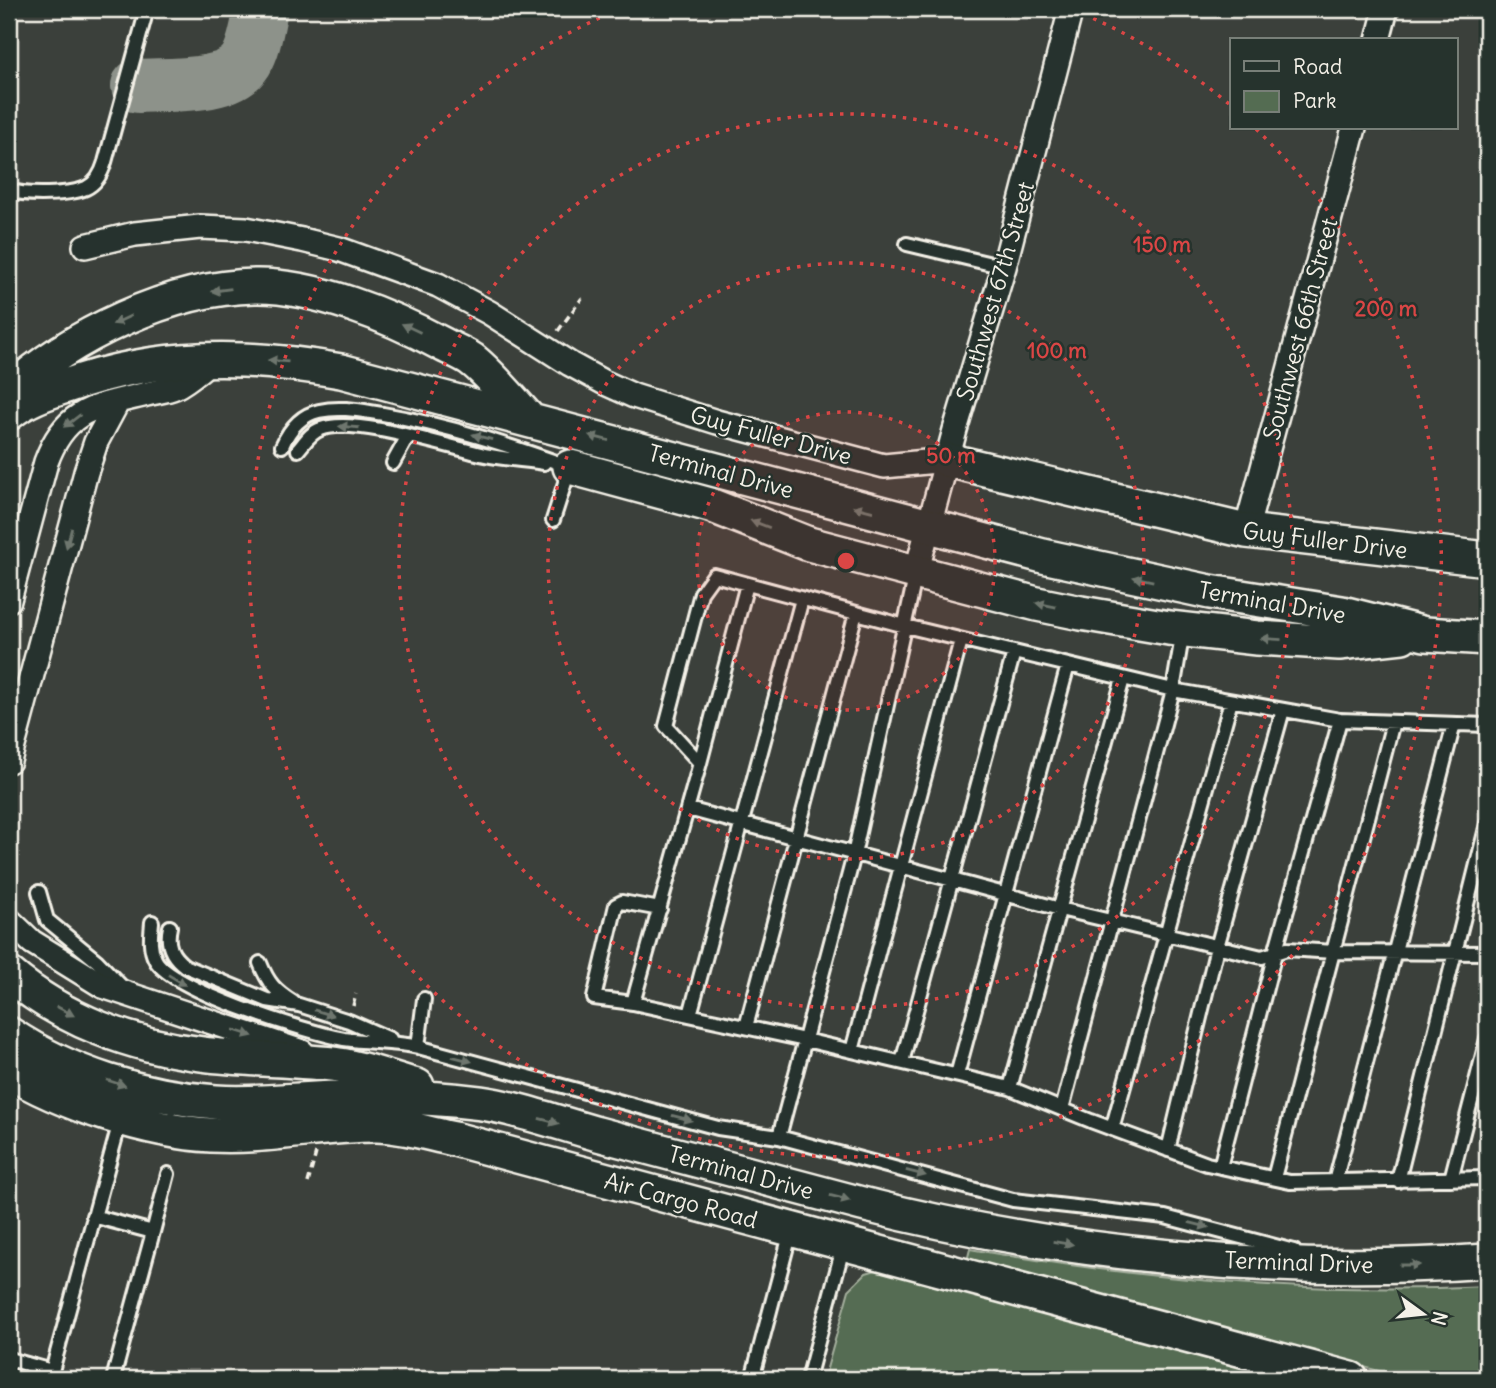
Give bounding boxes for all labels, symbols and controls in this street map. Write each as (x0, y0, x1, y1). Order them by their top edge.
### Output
legend (1230, 38, 1458, 130)
text: Road (1293, 53, 1342, 80)
text: Park (1293, 87, 1336, 114)
street label: Southwest 67th Street (950, 178, 1040, 404)
street label: Southwest 66th Street (1256, 215, 1344, 443)
text: 150 m (1133, 231, 1191, 258)
one-way arrow (209, 285, 231, 296)
text: 200 m (1355, 295, 1418, 322)
one-way arrow (112, 314, 132, 326)
one-way arrow (401, 322, 421, 334)
text: 100 m (1027, 337, 1087, 364)
one-way arrow (267, 355, 289, 366)
street label: Guy Fuller Drive (687, 400, 855, 470)
one-way arrow (64, 413, 82, 428)
one-way arrow (338, 421, 360, 432)
one-way arrow (471, 431, 493, 442)
one-way arrow (588, 432, 610, 443)
street label: Terminal Drive (645, 438, 797, 504)
text: 50 m (926, 442, 976, 469)
one-way arrow (852, 503, 873, 513)
street label: Guy Fuller Drive (1241, 515, 1409, 565)
one-way arrow (749, 519, 770, 530)
one-way arrow (63, 527, 74, 549)
centre of rings (834, 549, 858, 573)
one-way arrow (1132, 573, 1154, 584)
street label: Terminal Drive (1196, 575, 1348, 629)
one-way arrow (1035, 600, 1057, 611)
one-way arrow (1260, 633, 1282, 644)
one-way arrow (167, 973, 187, 986)
one-way arrow (56, 1005, 76, 1017)
one-way arrow (314, 1008, 335, 1019)
one-way arrow (233, 1029, 254, 1039)
one-way arrow (452, 1054, 474, 1065)
one-way arrow (106, 1078, 127, 1089)
one-way arrow (672, 1114, 693, 1124)
one-way arrow (539, 1116, 561, 1127)
street label: Terminal Drive (665, 1139, 817, 1205)
street label: Air Cargo Road (601, 1166, 761, 1234)
one-way arrow (906, 1169, 927, 1179)
one-way arrow (830, 1193, 852, 1204)
one-way arrow (1188, 1220, 1210, 1231)
one-way arrow (1052, 1238, 1074, 1249)
street label: Terminal Drive (1224, 1245, 1374, 1279)
one-way arrow (1399, 1259, 1421, 1271)
north arrow (1388, 1280, 1458, 1350)
text: N (1426, 1309, 1453, 1328)

